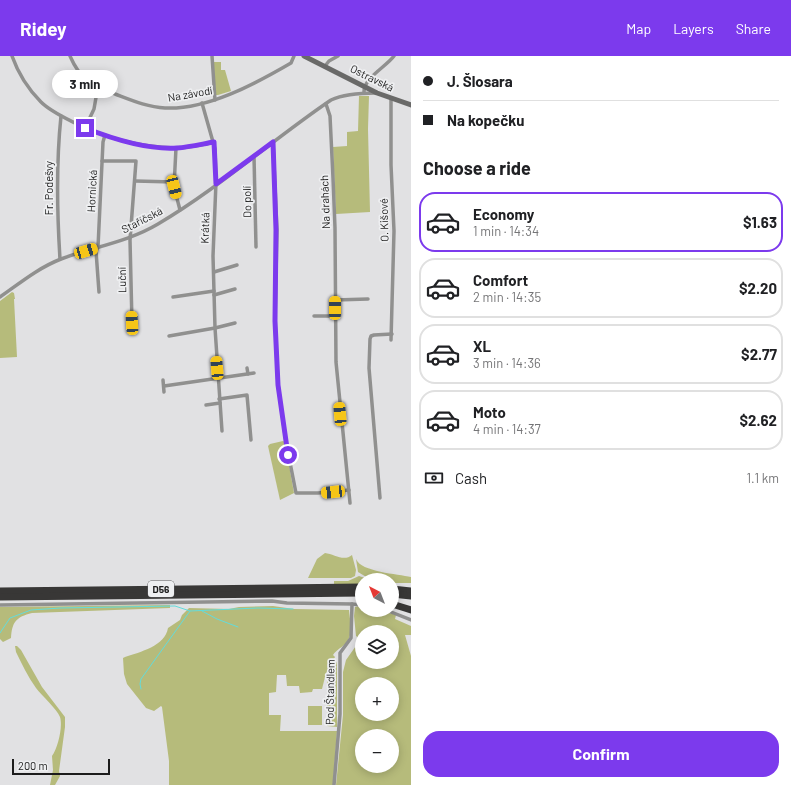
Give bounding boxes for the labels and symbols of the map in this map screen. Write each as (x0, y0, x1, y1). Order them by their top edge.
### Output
street label: Ostravská (348, 61, 396, 94)
callout: 3 min (52, 70, 118, 98)
street label: Na závodí (167, 83, 214, 104)
route end (76, 119, 94, 137)
street label: Fr. Podešvy (42, 161, 55, 215)
street label: Hornická (84, 169, 99, 213)
car (165, 174, 183, 200)
street label: Na drahách (317, 175, 332, 229)
street label: Do polí (240, 185, 253, 218)
street label: O. Kišové (377, 198, 390, 242)
street label: Staříčská (119, 204, 165, 235)
street label: Krátká (197, 212, 212, 244)
car (73, 242, 99, 260)
street label: Luční (115, 266, 128, 293)
car (329, 296, 341, 320)
car (125, 311, 139, 335)
car (210, 356, 224, 380)
car (333, 402, 347, 426)
route start (279, 446, 297, 464)
car (320, 485, 346, 499)
north arrow (355, 573, 399, 617)
road number: D56 (148, 581, 174, 597)
street label: Pod Štandlem (322, 659, 337, 725)
scale bar (12, 757, 110, 776)

